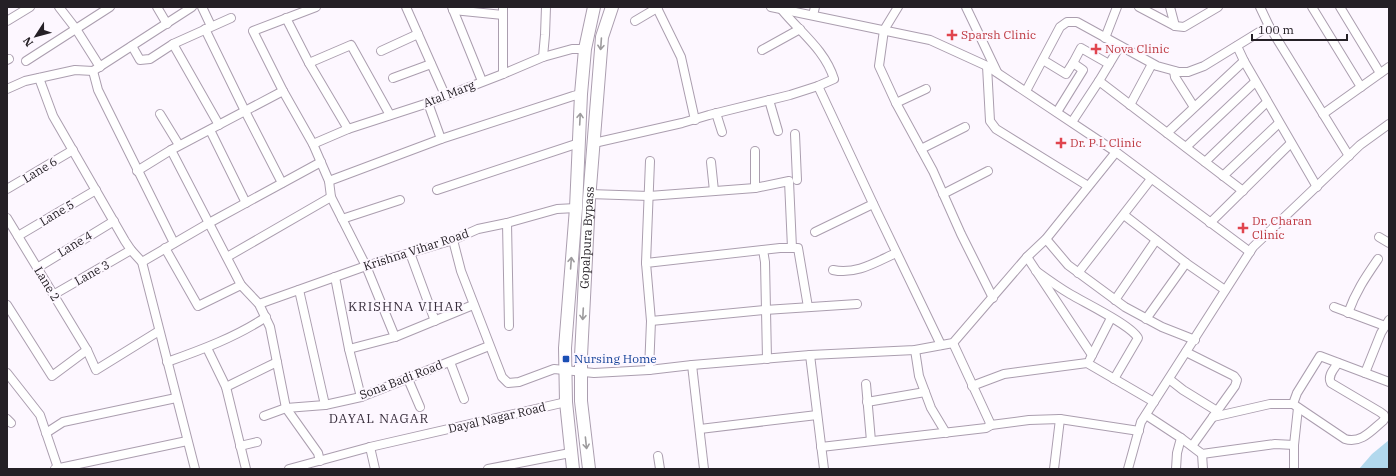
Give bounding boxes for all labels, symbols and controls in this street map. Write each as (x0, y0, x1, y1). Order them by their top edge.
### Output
north arrow (16, 16, 56, 56)
scale bar (1252, 16, 1347, 42)
text: 100 m (1258, 22, 1294, 37)
place label: Sparsh Clinic (961, 27, 1036, 42)
marker: Sparsh Clinic (946, 29, 958, 41)
text: N (20, 34, 36, 50)
one-way arrow (598, 38, 605, 51)
place label: Nova Clinic (1105, 41, 1169, 56)
marker: Nova Clinic (1090, 43, 1102, 55)
street label: Atal Marg (421, 77, 477, 110)
one-way arrow (576, 113, 584, 126)
place label: Dr. P L Clinic (1070, 135, 1142, 150)
marker: Dr. P L Clinic (1055, 137, 1067, 149)
street label: Lane 6 (20, 153, 60, 186)
street label: Gopalpura Bypass (576, 186, 597, 289)
street label: Lane 5 (37, 196, 77, 229)
place label: Dr. Charan Clinic (1252, 213, 1312, 242)
marker: Dr. Charan Clinic (1237, 222, 1249, 234)
street label: Krishna Vihar Road (361, 225, 471, 274)
street label: Lane 4 (55, 227, 95, 260)
street label: Lane 3 (72, 257, 112, 288)
one-way arrow (568, 257, 575, 270)
street label: Lane 2 (31, 264, 64, 304)
district label: KRISHNA VIHAR (348, 298, 464, 315)
one-way arrow (579, 307, 586, 320)
place label: Nursing Home (574, 351, 657, 366)
marker: Nursing Home (561, 354, 571, 364)
street label: Sona Badi Road (357, 357, 445, 402)
street label: Dayal Nagar Road (447, 399, 547, 436)
district label: DAYAL NAGAR (329, 410, 429, 427)
one-way arrow (582, 437, 590, 450)

